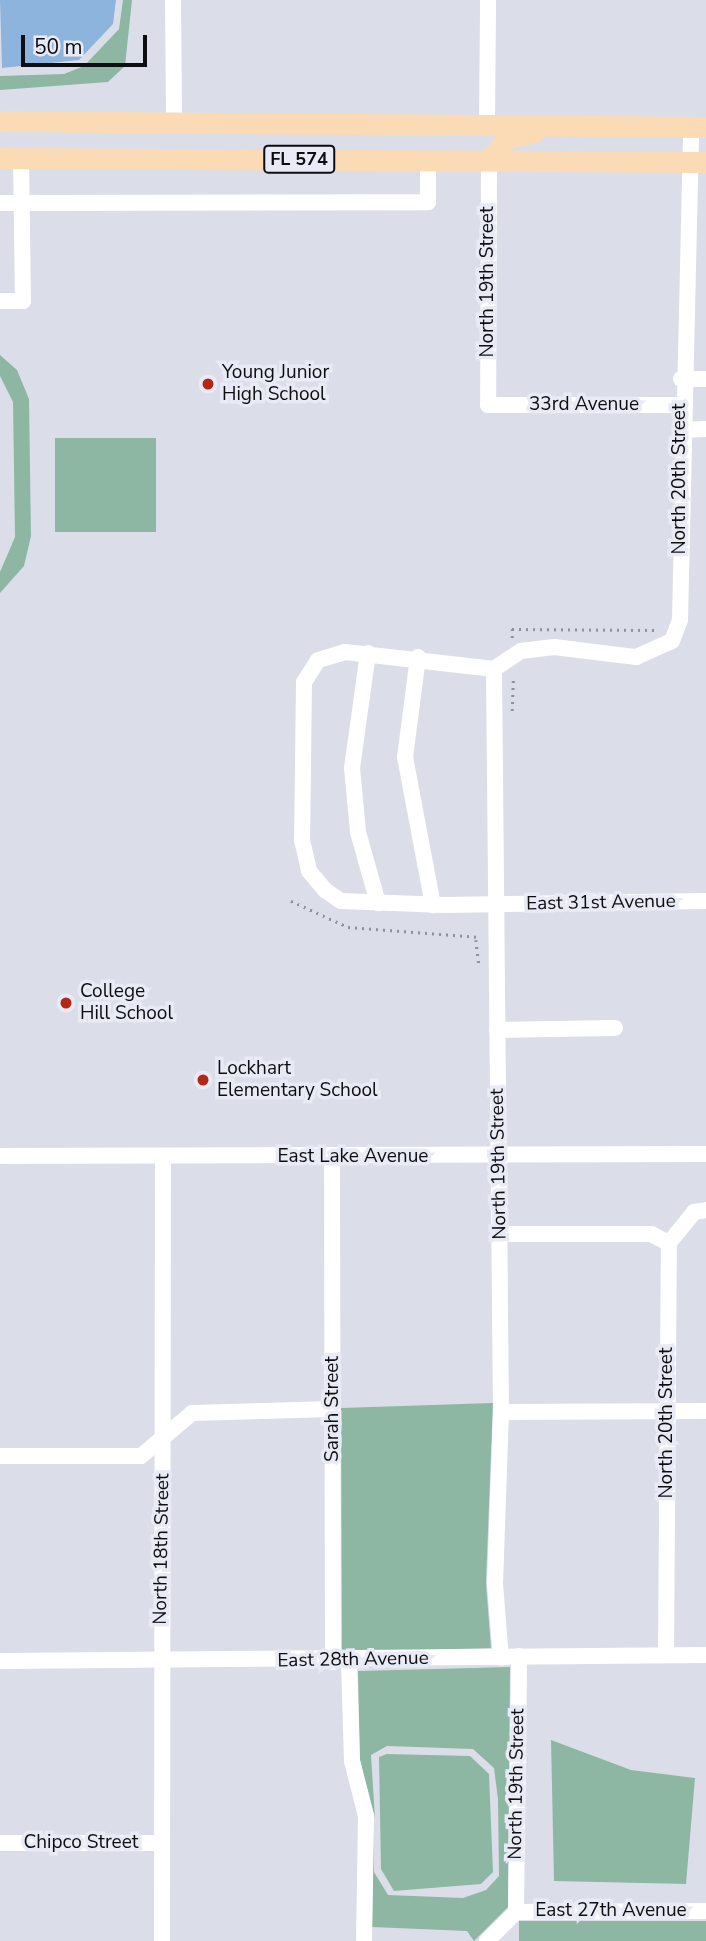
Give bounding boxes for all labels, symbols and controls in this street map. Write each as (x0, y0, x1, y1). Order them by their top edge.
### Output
scale bar (24, 21, 150, 65)
text: 50 m (34, 33, 83, 61)
road number: FL 574 (262, 144, 336, 174)
street label: North 19th Street (477, 206, 499, 358)
place label: Young Junior High School (222, 362, 329, 406)
marker: Young Junior High School (200, 376, 216, 392)
street label: 33rd Avenue (529, 394, 639, 416)
street label: North 20th Street (669, 403, 691, 555)
street label: East 31st Avenue (526, 890, 676, 916)
place label: College Hill School (80, 981, 173, 1025)
marker: College Hill School (58, 995, 74, 1011)
place label: Lockhart Elementary School (217, 1058, 378, 1102)
marker: Lockhart Elementary School (195, 1072, 211, 1088)
street label: North 19th Street (486, 1088, 512, 1240)
street label: East Lake Avenue (278, 1146, 428, 1168)
street label: North 20th Street (656, 1347, 678, 1499)
street label: Sarah Street (322, 1356, 344, 1462)
street label: North 18th Street (149, 1473, 175, 1625)
street label: East 28th Avenue (277, 1647, 429, 1673)
street label: North 19th Street (504, 1708, 530, 1860)
street label: Chipco Street (24, 1832, 138, 1854)
street label: East 27th Avenue (535, 1900, 687, 1922)

